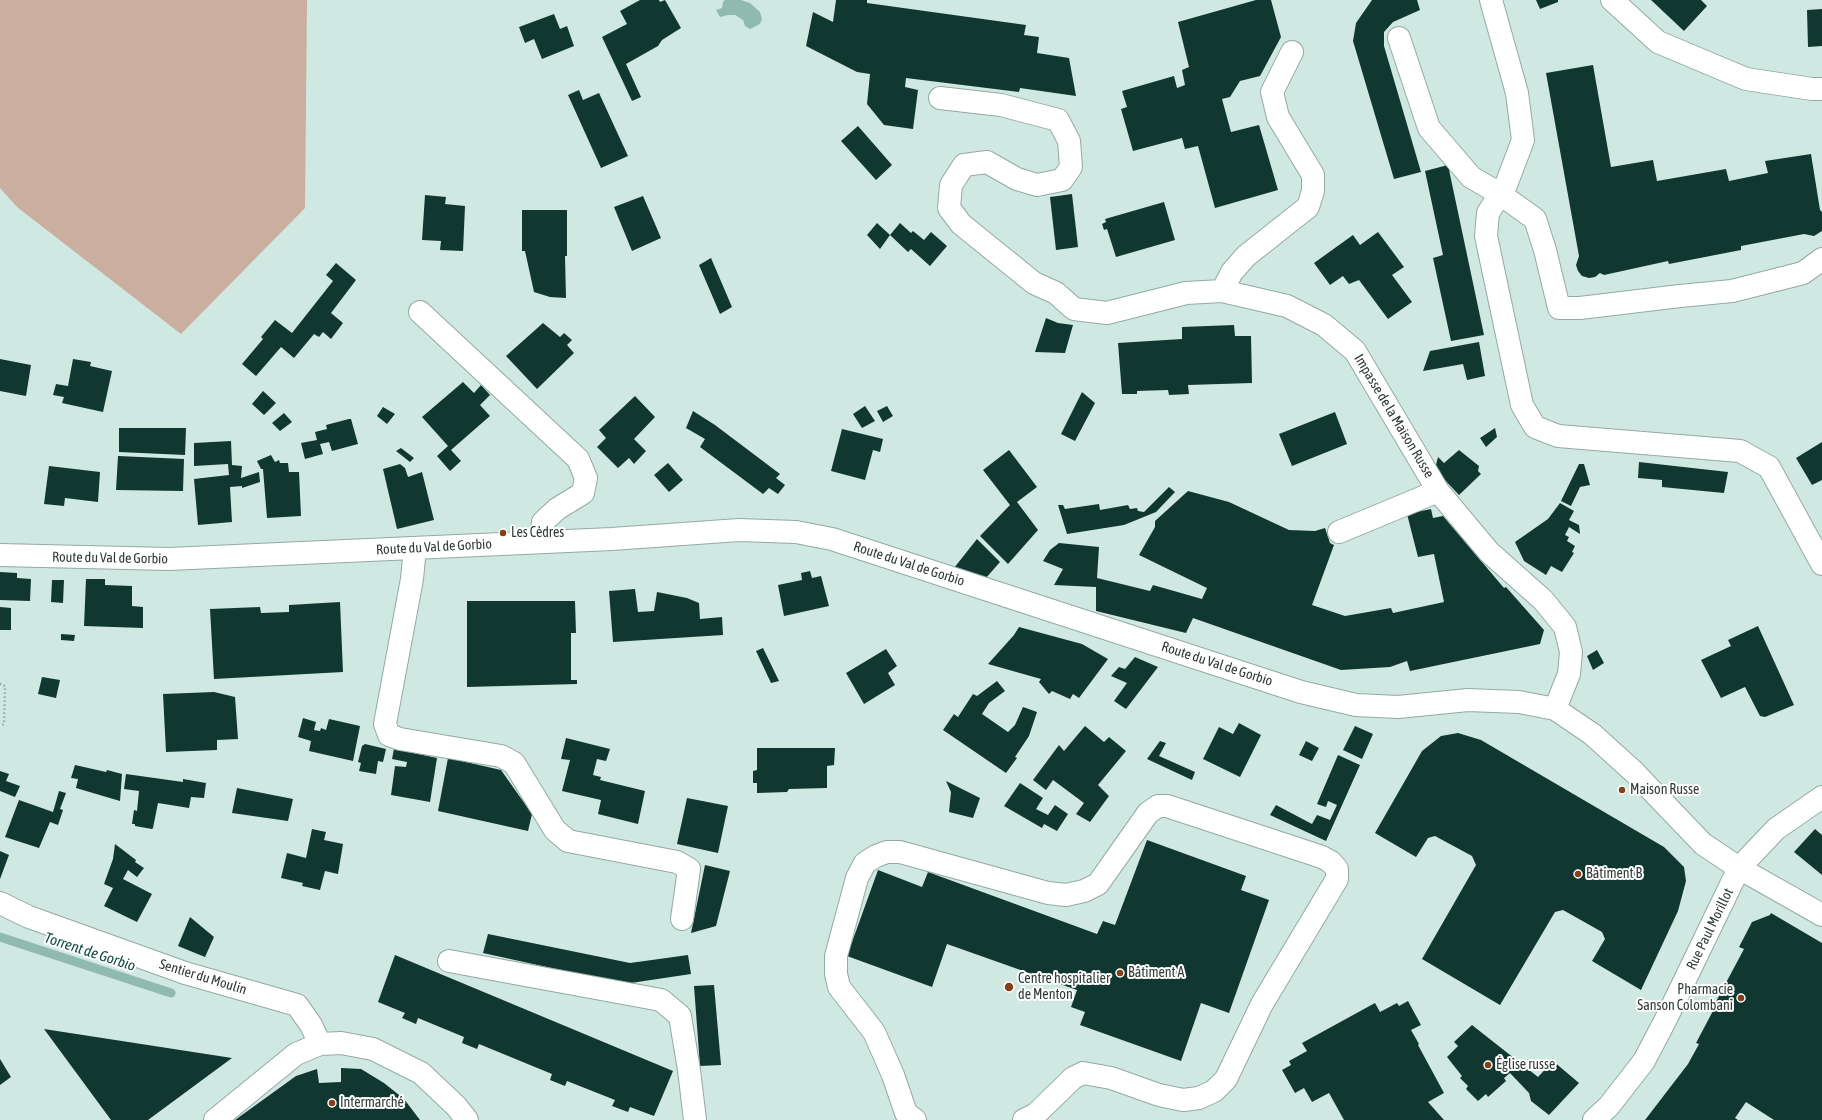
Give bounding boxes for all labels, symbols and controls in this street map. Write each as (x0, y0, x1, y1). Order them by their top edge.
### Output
street label: Impasse de la Maison Russe (1350, 351, 1438, 481)
place label: Les Cèdres (511, 525, 564, 541)
marker: Les Cèdres (498, 528, 508, 538)
street label: Route du Val de Gorbio (376, 536, 492, 558)
street label: Route du Val de Gorbio (851, 538, 967, 590)
street label: Route du Val de Gorbio (52, 549, 168, 567)
street label: Route du Val de Gorbio (1159, 638, 1275, 690)
place label: Maison Russe (1630, 782, 1699, 798)
marker: Maison Russe (1617, 785, 1627, 795)
place label: Bâtiment B (1586, 866, 1642, 882)
marker: Bâtiment B (1573, 869, 1583, 879)
street label: Rue Paul Morillot (1683, 885, 1737, 973)
water label: Torrent de Gorbio (42, 929, 138, 975)
street label: Sentier du Moulin (157, 956, 249, 998)
place label: Bâtiment A (1128, 965, 1184, 981)
marker: Bâtiment A (1115, 968, 1125, 978)
place label: Centre hospitalier de Menton (1018, 971, 1110, 1004)
marker: Centre hospitalier de Menton (1003, 981, 1015, 993)
place label: Pharmacie Sanson Colombani (1637, 982, 1733, 1014)
marker: Pharmacie Sanson Colombani (1736, 993, 1746, 1003)
place label: Église russe (1496, 1057, 1555, 1073)
marker: Église russe (1483, 1060, 1493, 1070)
place label: Intermarché (340, 1095, 404, 1111)
marker: Intermarché (327, 1098, 337, 1108)

